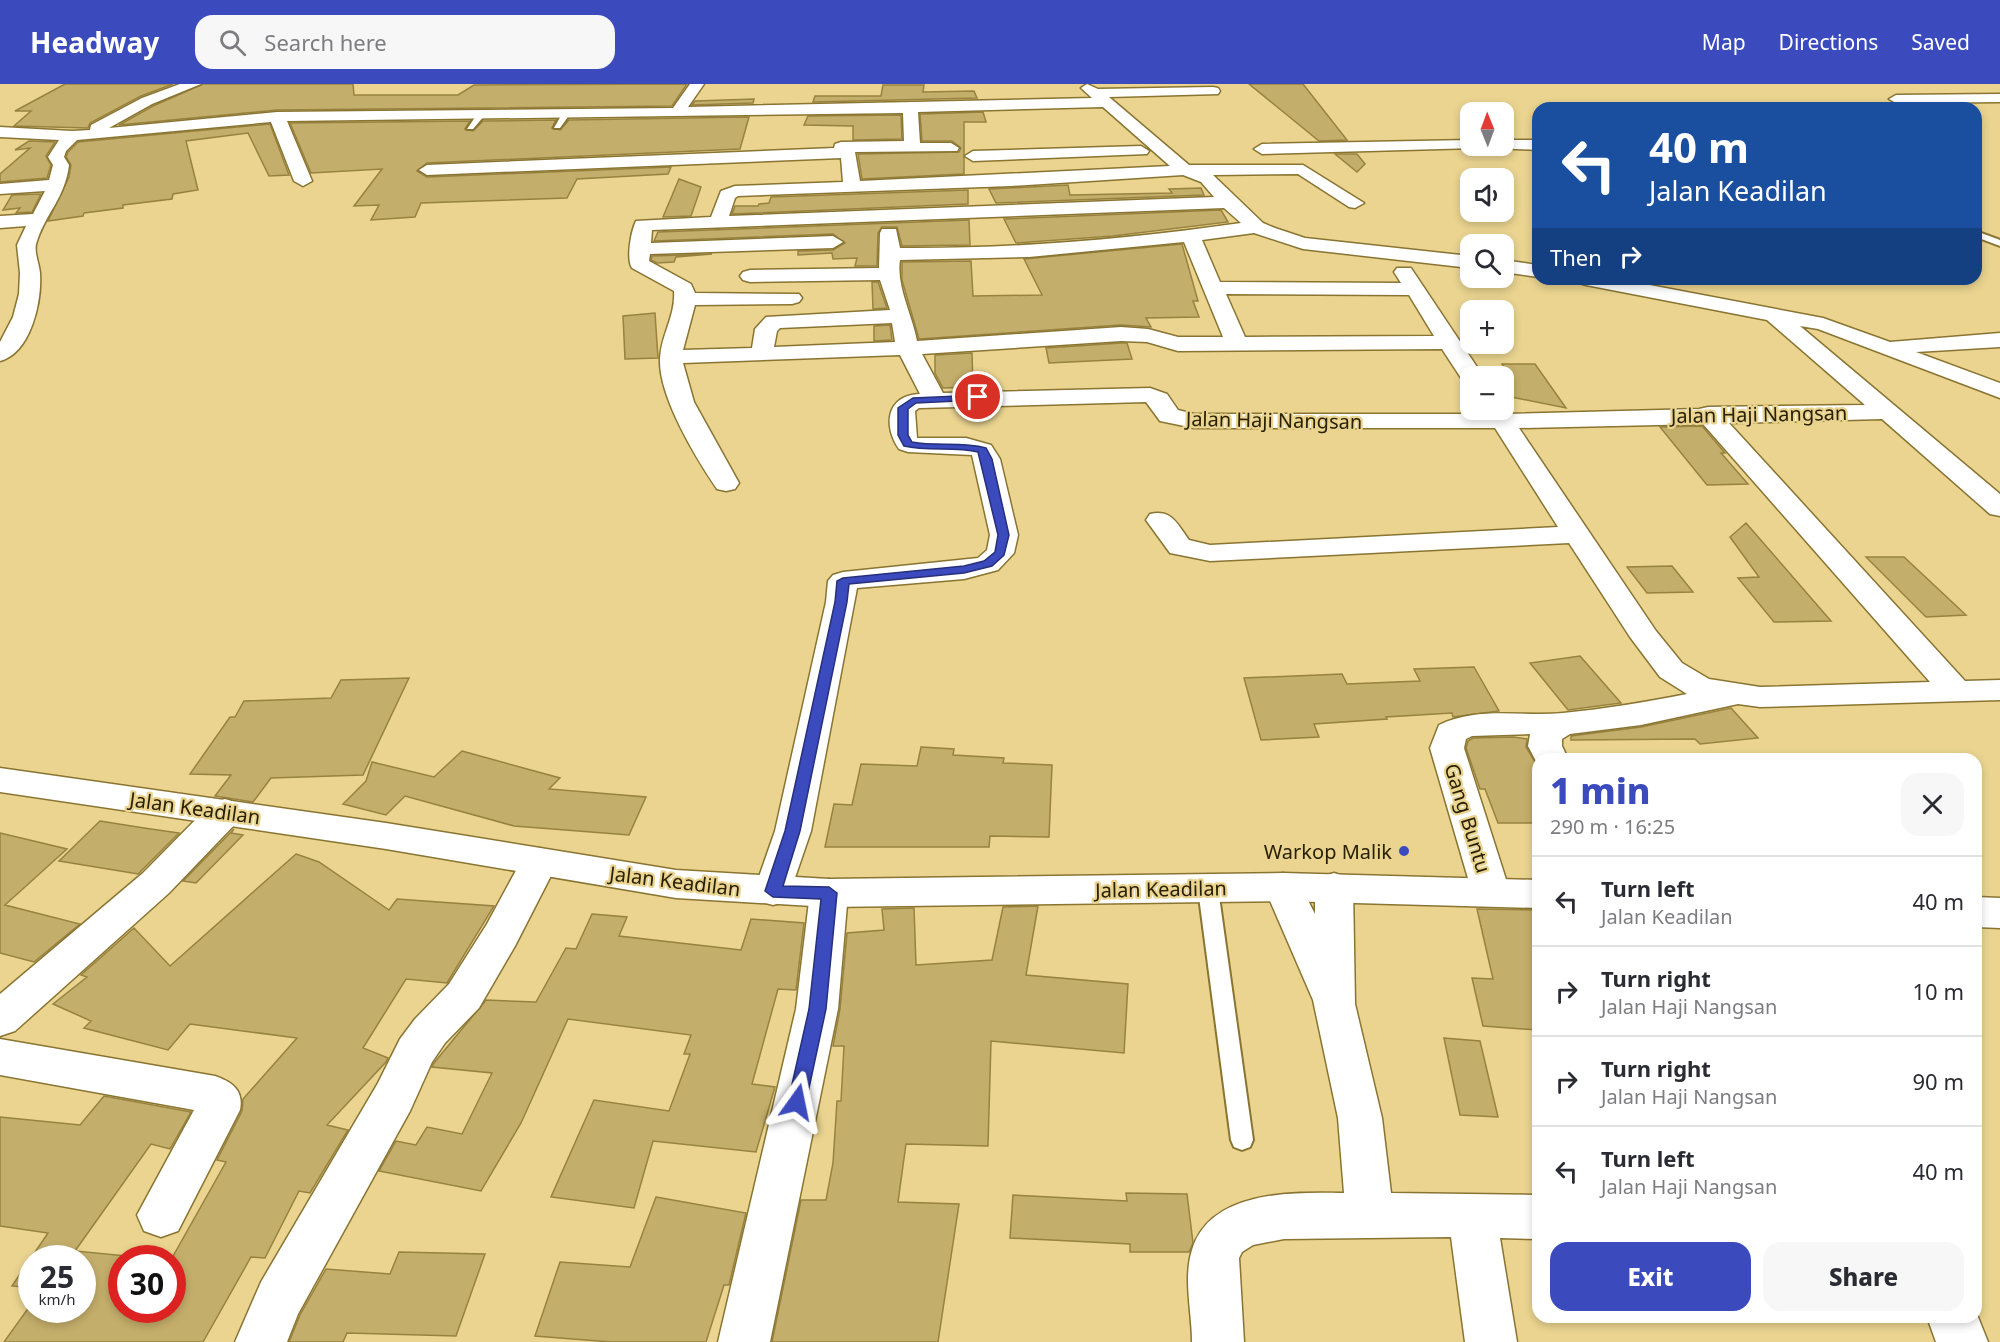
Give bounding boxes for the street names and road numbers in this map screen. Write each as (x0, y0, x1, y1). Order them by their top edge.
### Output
street label: Jalan Haji Nangsan (1669, 399, 1847, 429)
street label: Jalan Haji Nangsan (1184, 405, 1362, 435)
street label: Gang Buntu (1439, 760, 1497, 876)
street label: Jalan Keadilan (126, 785, 262, 831)
street label: Jalan Keadilan (606, 859, 742, 902)
street label: Jalan Keadilan (1093, 874, 1227, 904)

